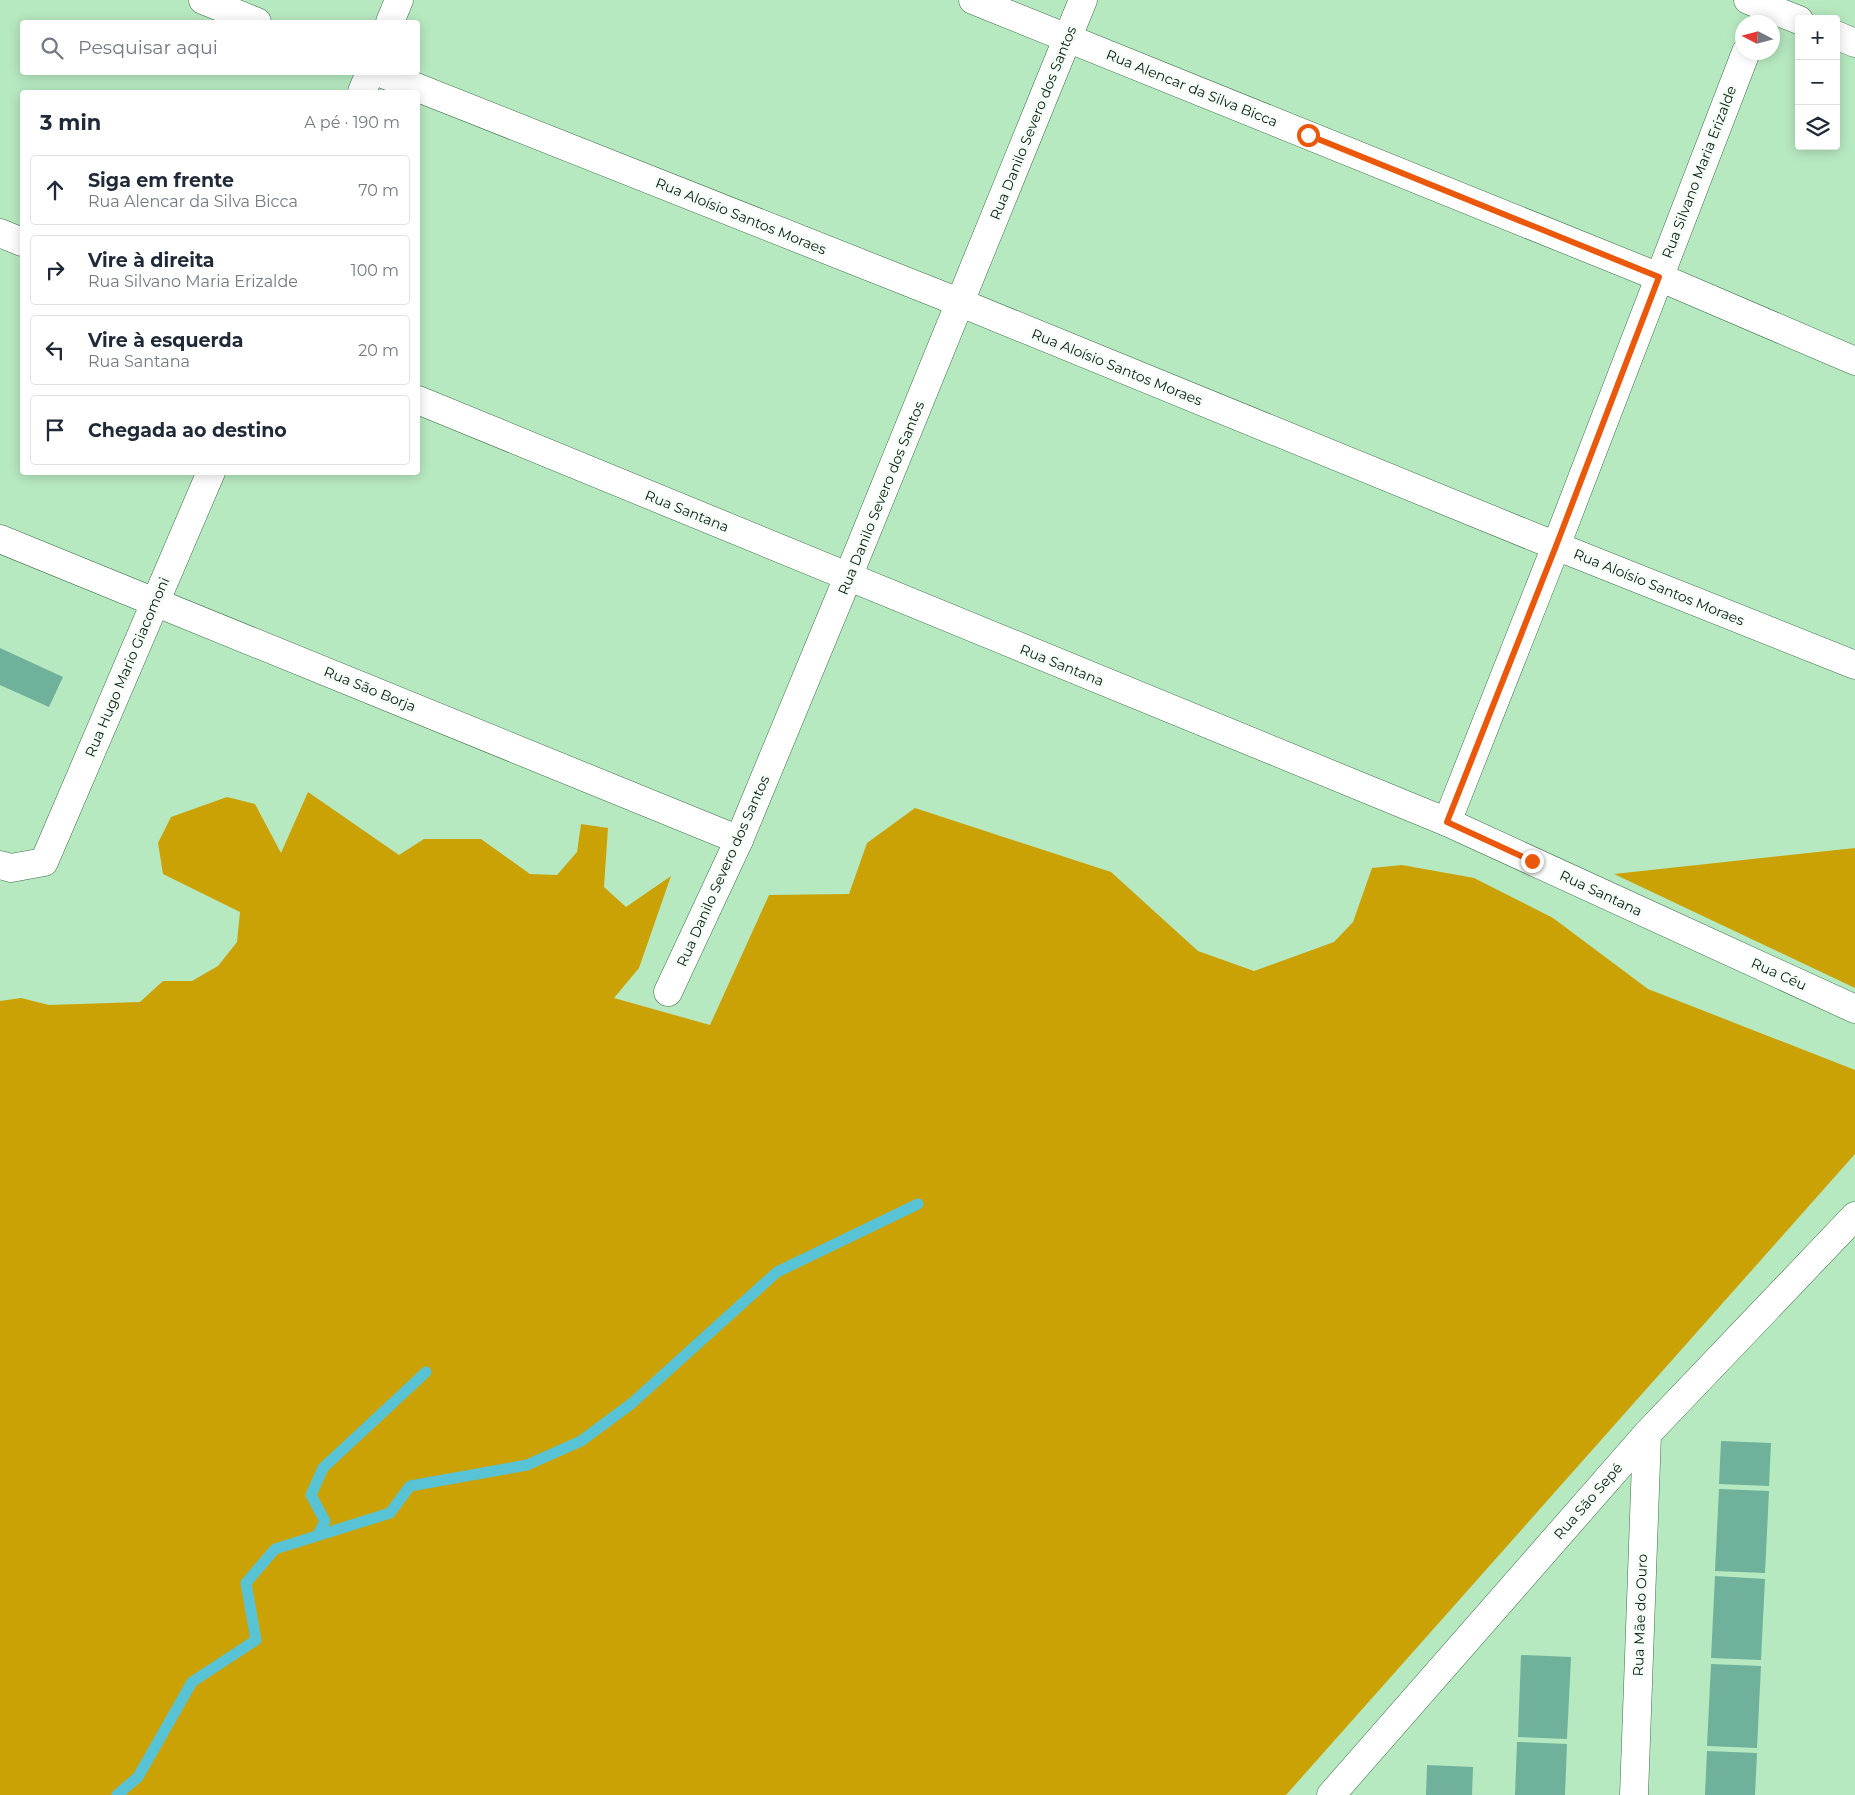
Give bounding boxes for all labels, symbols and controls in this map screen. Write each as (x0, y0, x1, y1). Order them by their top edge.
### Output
north arrow (1735, 15, 1780, 60)
map controls (1795, 15, 1840, 150)
button: + (1795, 15, 1840, 60)
search box (20, 20, 420, 75)
street label: Rua Danilo Severo dos Santos (986, 23, 1080, 223)
icon: search (38, 34, 66, 62)
text: Pesquisar aqui (78, 36, 218, 59)
street label: Rua Alencar da Silva Bicca (1103, 45, 1281, 131)
button: − (1795, 60, 1840, 105)
street label: Rua Silvano Maria Erizalde (1658, 83, 1740, 261)
button: layers (1795, 105, 1840, 150)
text: 3 min (40, 110, 101, 135)
text: A pé · 190 m (304, 113, 400, 132)
route start (1297, 124, 1320, 147)
text: Siga em frente (88, 169, 234, 192)
street label: Rua Aloísio Santos Moraes (653, 173, 829, 259)
icon: ahead (41, 176, 69, 204)
text: 70 m (358, 181, 399, 200)
text: Rua Alencar da Silva Bicca (88, 192, 298, 211)
text: Vire à direita (88, 249, 215, 272)
icon: right (41, 256, 69, 284)
text: 100 m (351, 261, 399, 280)
text: Rua Silvano Maria Erizalde (88, 272, 298, 291)
street label: Rua Aloísio Santos Moraes (1029, 324, 1205, 410)
text: Vire à esquerda (88, 329, 243, 352)
icon: left (41, 336, 69, 364)
text: 20 m (358, 341, 399, 360)
text: Rua Santana (88, 352, 190, 371)
street label: Rua Danilo Severo dos Santos (834, 398, 928, 598)
icon: arrive (41, 416, 69, 444)
text: Chegada ao destino (88, 419, 287, 442)
street label: Rua Santana (642, 486, 732, 536)
street label: Rua Aloísio Santos Moraes (1571, 544, 1747, 630)
street label: Rua Hugo Mario Giacomoni (81, 574, 173, 760)
street label: Rua Santana (1017, 640, 1107, 690)
street label: Rua São Borja (321, 662, 419, 716)
street label: Rua Danilo Severo dos Santos (673, 772, 773, 969)
route end (1521, 850, 1544, 873)
street label: Rua Santana (1557, 866, 1645, 920)
street label: Rua Céu (1748, 954, 1810, 994)
street label: Rua São Sepé (1550, 1459, 1626, 1543)
street label: Rua Mãe do Ouro (1629, 1553, 1651, 1677)

